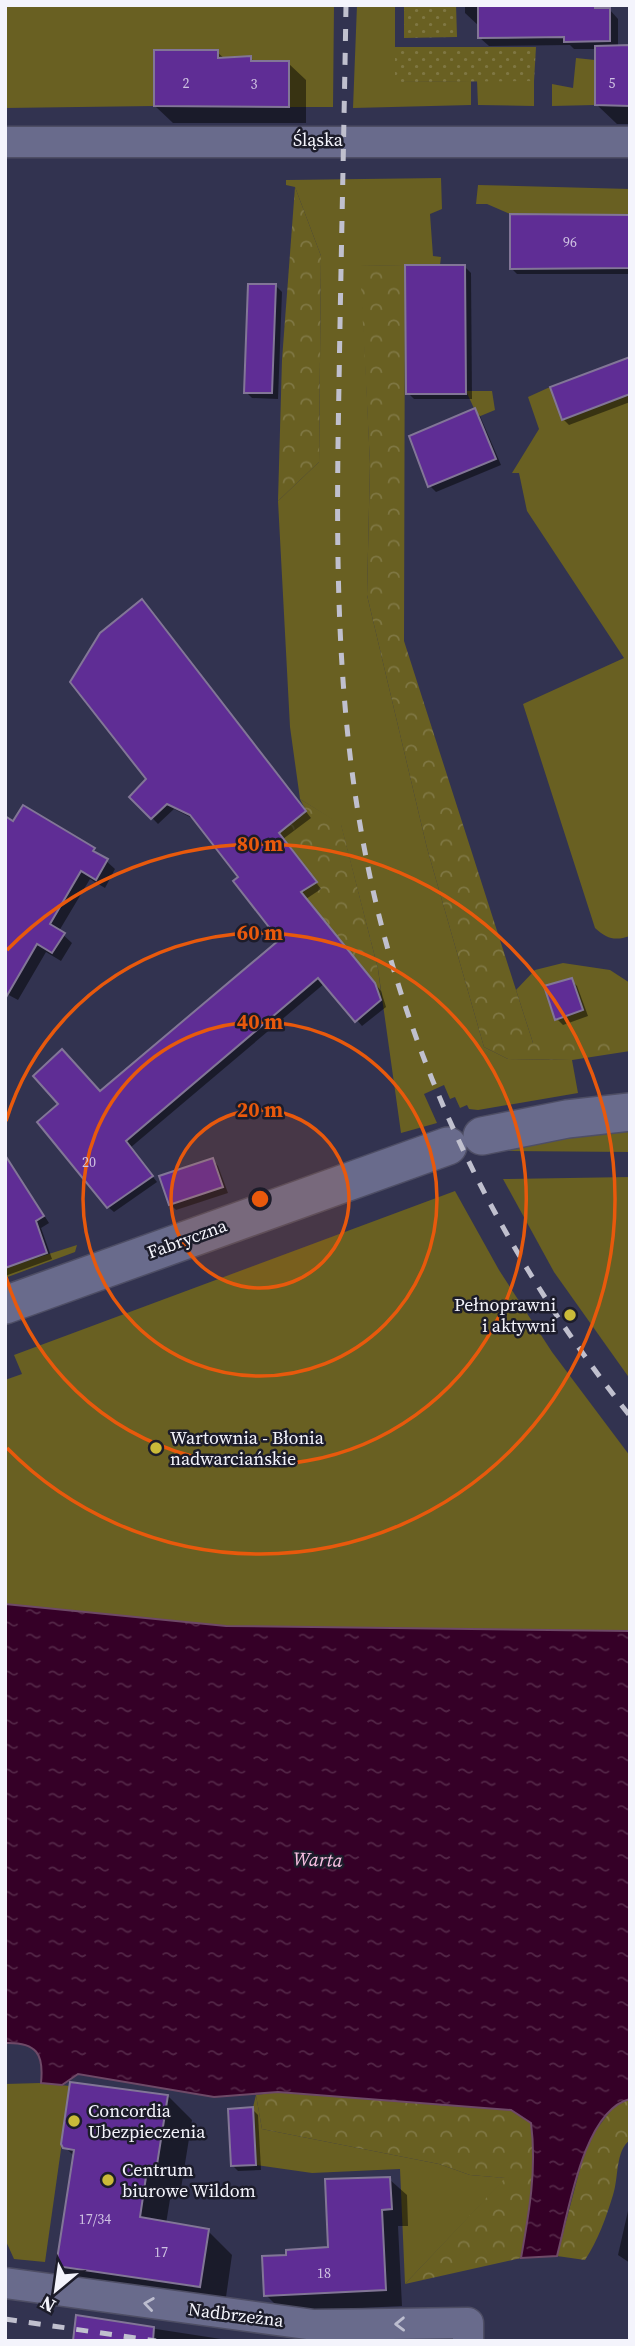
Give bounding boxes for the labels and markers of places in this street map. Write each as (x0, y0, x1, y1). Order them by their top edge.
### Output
centre of rings (248, 1187, 272, 1211)
place label: Pełnoprawni i aktywni (454, 1292, 556, 1338)
marker: Pełnoprawni i aktywni (562, 1307, 578, 1323)
place label: Wartownia - Błonia nadwarciańskie (170, 1425, 325, 1471)
marker: Wartownia - Błonia nadwarciańskie (148, 1440, 164, 1456)
place label: Concordia Ubezpieczenia (88, 2098, 206, 2144)
marker: Concordia Ubezpieczenia (66, 2113, 82, 2129)
place label: Centrum biurowe Wildom (122, 2157, 256, 2203)
marker: Centrum biurowe Wildom (100, 2172, 116, 2188)

